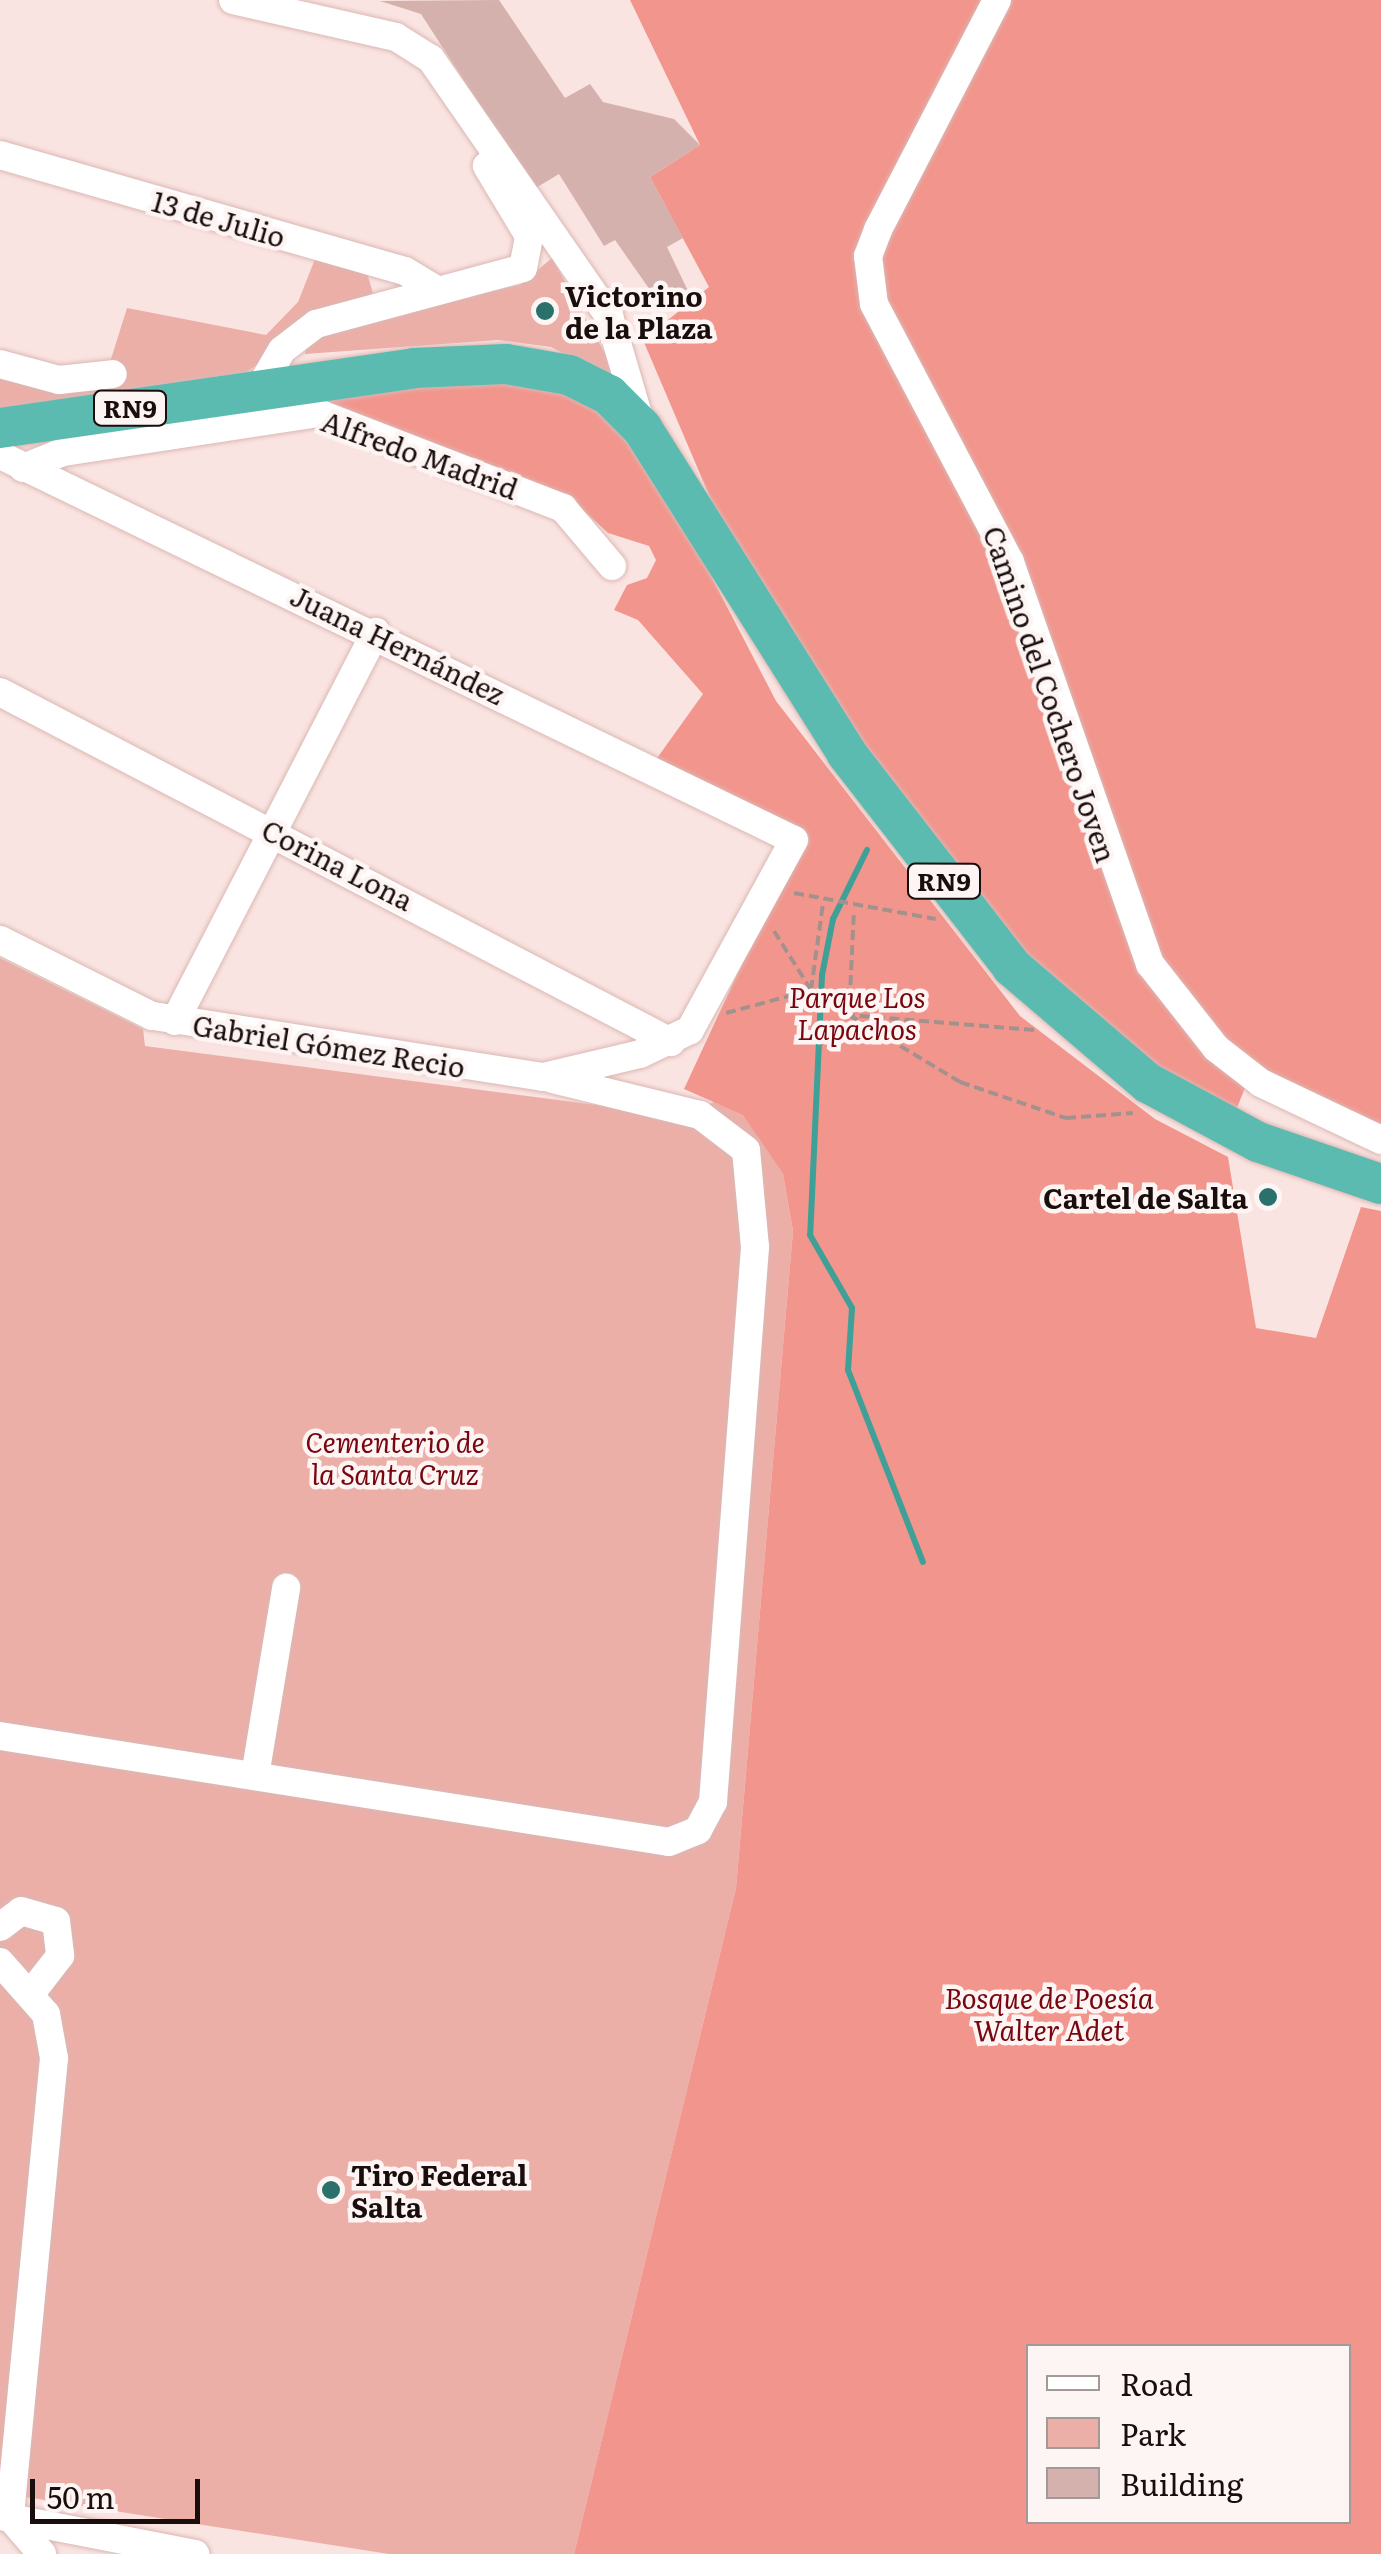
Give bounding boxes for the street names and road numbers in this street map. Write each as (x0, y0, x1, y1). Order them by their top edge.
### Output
street label: 13 de Julio (149, 183, 289, 253)
road number: RN9 (92, 388, 168, 428)
street label: Alfredo Madrid (317, 403, 523, 505)
street label: Camino del Cochero Joven (978, 521, 1124, 867)
street label: Juana Hernández (286, 578, 510, 710)
street label: Corina Lona (257, 812, 419, 916)
road number: RN9 (906, 861, 982, 901)
street label: Gabriel Gómez Recio (191, 1007, 467, 1083)

